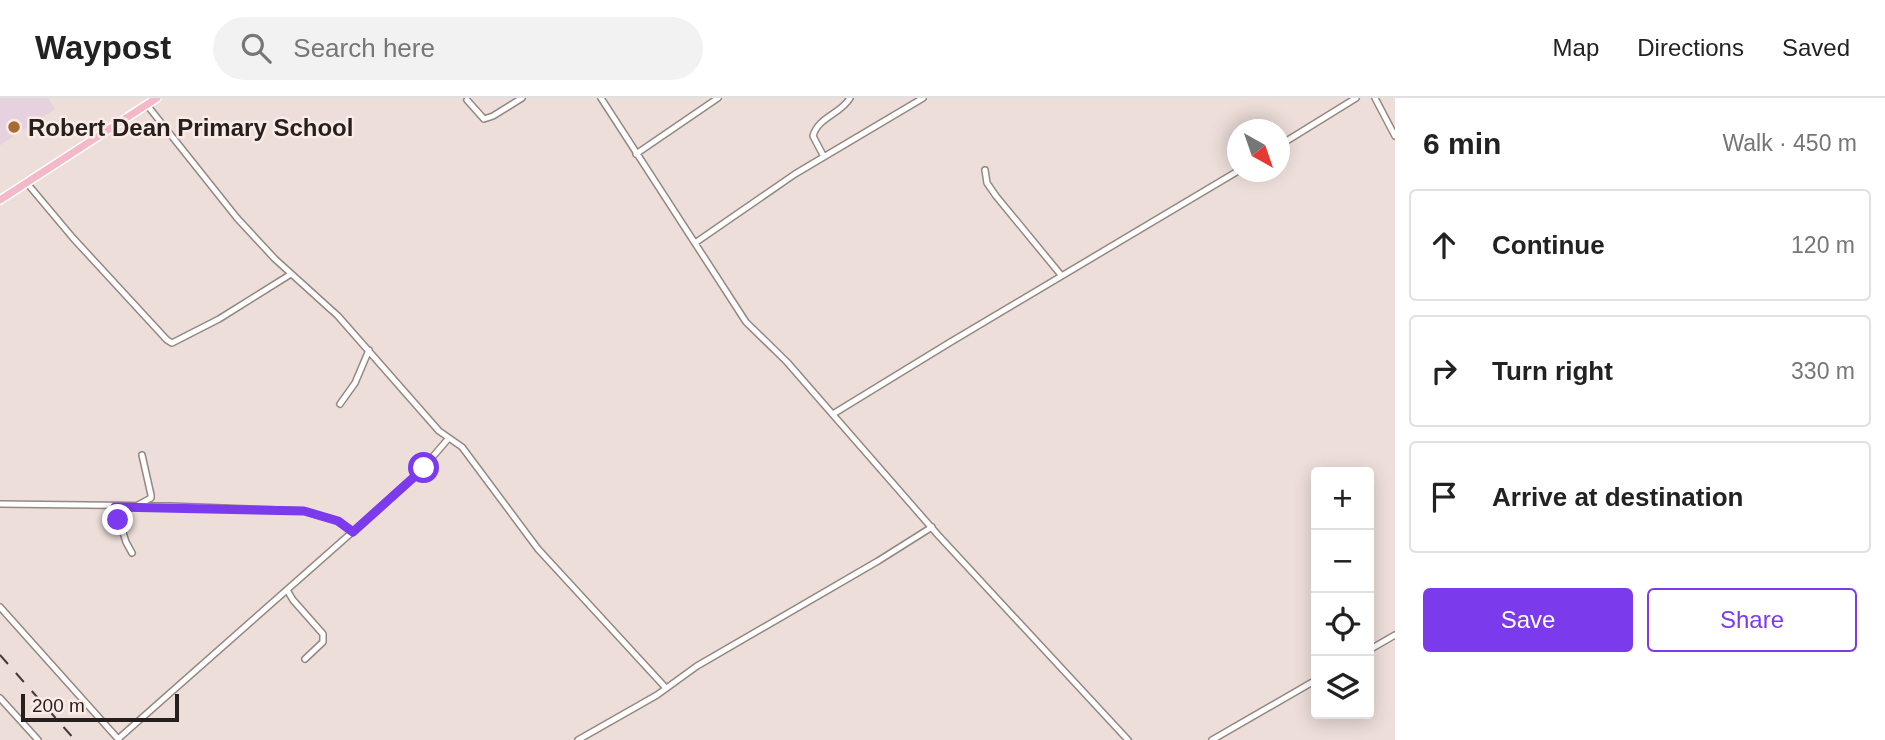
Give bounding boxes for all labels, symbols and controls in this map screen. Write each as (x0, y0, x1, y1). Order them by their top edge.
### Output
search box (213, 17, 703, 80)
text: Waypost (35, 29, 171, 66)
icon: search (237, 29, 275, 67)
text: Search here (293, 33, 435, 63)
text: Map (1553, 34, 1599, 61)
text: Directions (1637, 34, 1744, 61)
text: Saved (1782, 34, 1850, 61)
place label: Robert Dean Primary School (28, 114, 353, 141)
marker: Robert Dean Primary School (6, 119, 22, 135)
north arrow (1227, 119, 1290, 182)
text: 6 min (1423, 127, 1501, 160)
text: Walk · 450 m (1722, 130, 1857, 156)
icon: ahead (1425, 226, 1463, 264)
text: Continue (1492, 230, 1605, 260)
text: 120 m (1791, 232, 1855, 258)
icon: right (1425, 352, 1463, 390)
text: Turn right (1492, 356, 1613, 386)
text: 330 m (1791, 358, 1855, 384)
route start (408, 452, 439, 483)
map controls (1311, 467, 1374, 719)
button: + (1311, 467, 1374, 530)
icon: arrive (1425, 478, 1463, 516)
text: Arrive at destination (1492, 482, 1743, 512)
route end (102, 504, 133, 535)
button: − (1311, 530, 1374, 593)
button: Save (1423, 588, 1633, 652)
button: Share (1647, 588, 1857, 652)
button: locate (1311, 593, 1374, 656)
button: layers (1311, 656, 1374, 719)
scale bar (21, 691, 178, 723)
text: 200 m (32, 695, 85, 716)

